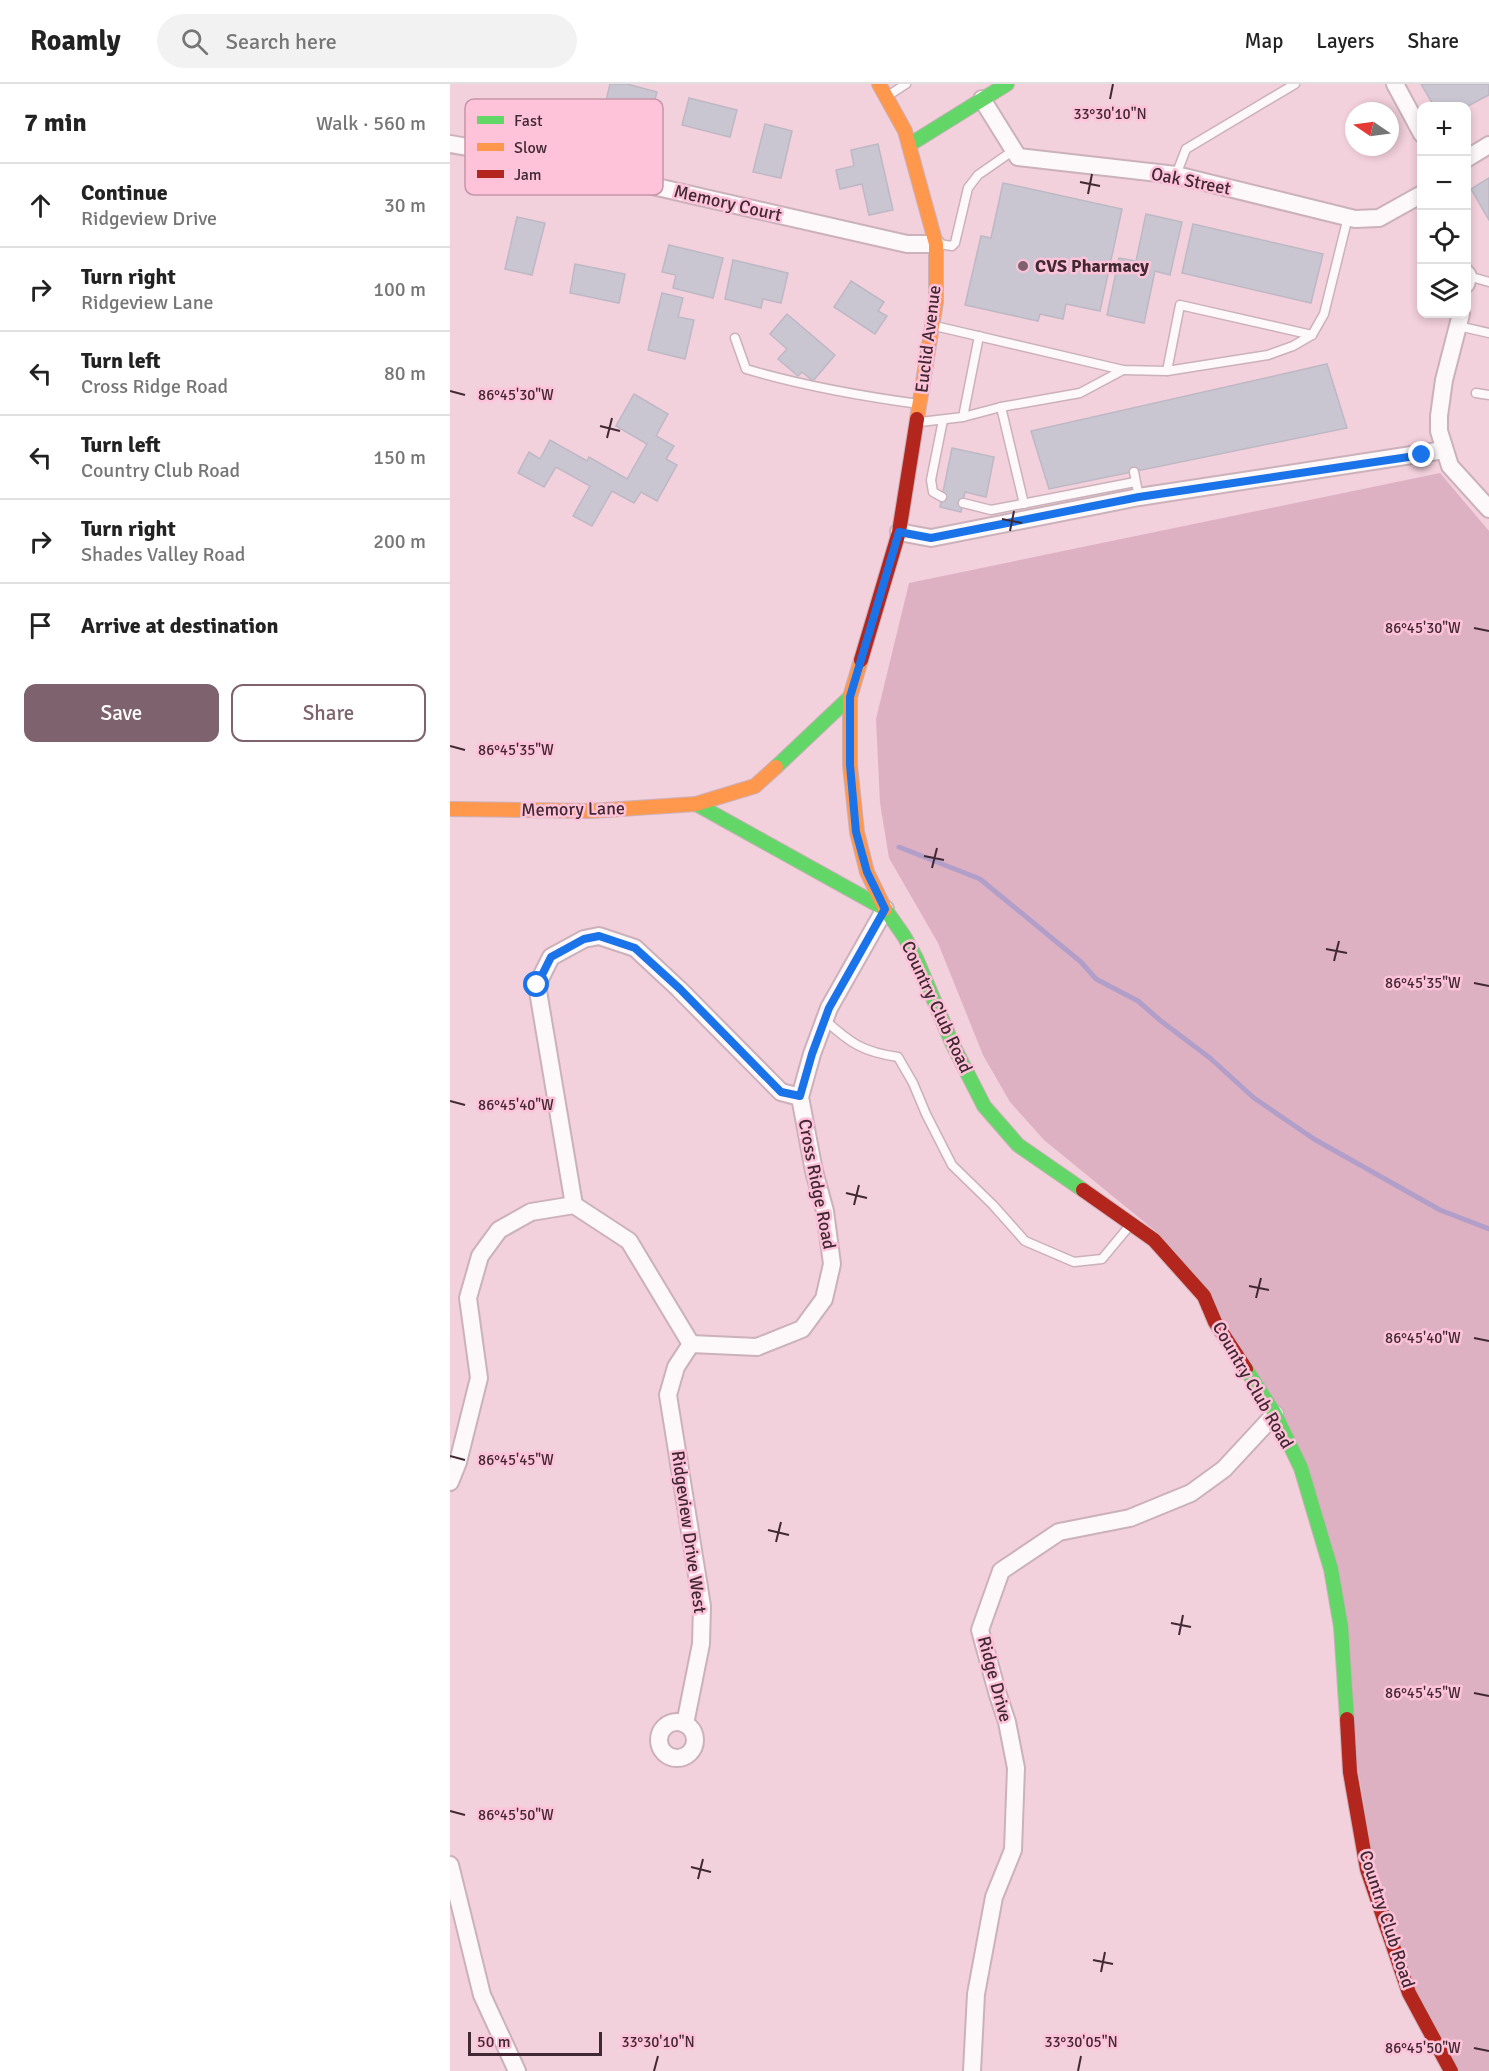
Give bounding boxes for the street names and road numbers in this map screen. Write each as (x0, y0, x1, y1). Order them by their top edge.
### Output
street label: Oak Street (1149, 163, 1233, 199)
street label: Memory Court (672, 180, 784, 226)
street label: Euclid Avenue (910, 284, 946, 394)
street label: Memory Lane (521, 797, 625, 821)
street label: Country Club Road (897, 937, 977, 1077)
street label: Cross Ridge Road (794, 1117, 840, 1251)
street label: Country Club Road (1208, 1317, 1298, 1453)
street label: Ridgeview Drive West (667, 1449, 711, 1615)
street label: Ridge Drive (973, 1634, 1017, 1724)
street label: Country Club Road (1354, 1847, 1420, 1991)

